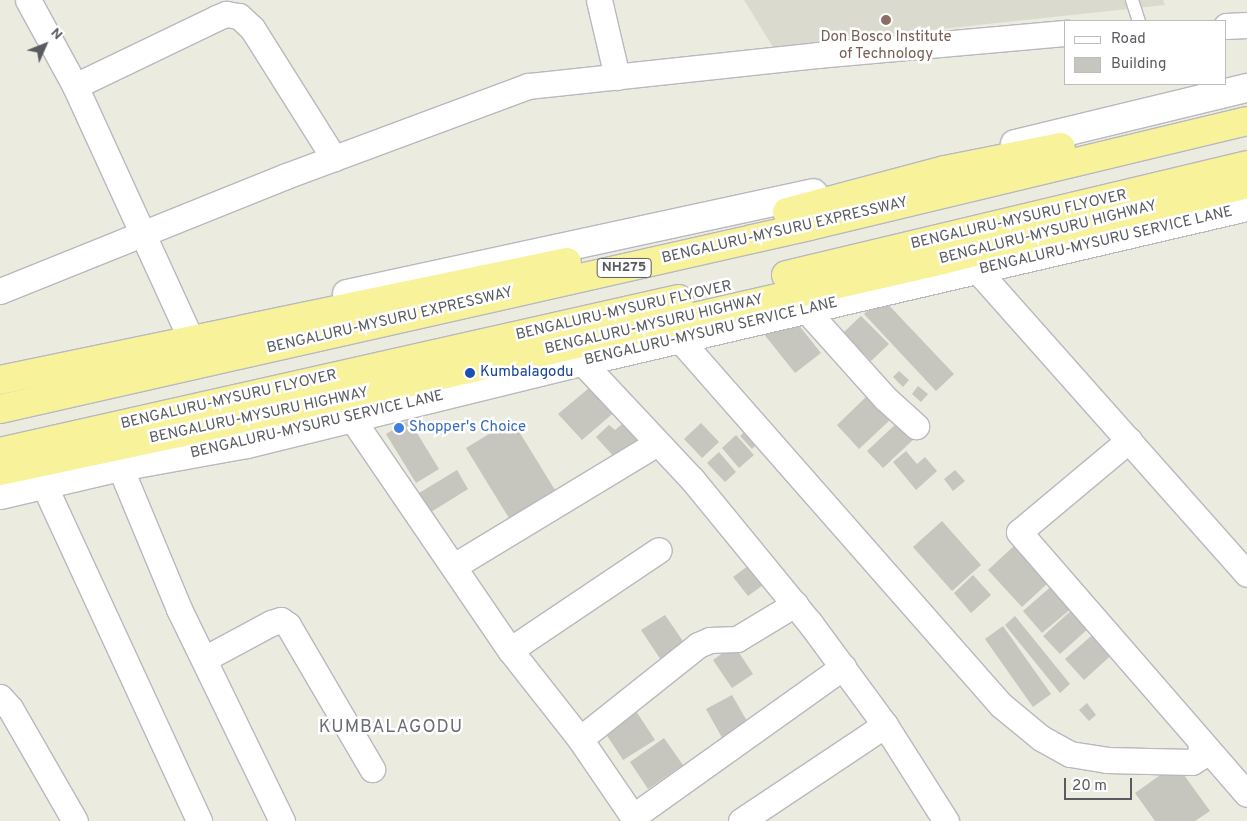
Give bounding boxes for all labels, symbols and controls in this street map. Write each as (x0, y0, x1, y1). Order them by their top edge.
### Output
marker: Don Bosco Institute of Technology (880, 14, 892, 26)
north arrow (20, 20, 70, 70)
legend (1064, 20, 1227, 85)
text: N (47, 25, 66, 44)
place label: Don Bosco Institute of Technology (820, 28, 952, 63)
text: Road (1111, 30, 1146, 49)
text: Building (1111, 55, 1166, 74)
street label: BENGALURU-MYSURU FLYOVER (909, 186, 1129, 254)
street label: BENGALURU-MYSURU EXPRESSWAY (660, 194, 910, 268)
street label: BENGALURU-MYSURU HIGHWAY (937, 197, 1159, 269)
street label: BENGALURU-MYSURU SERVICE LANE (978, 203, 1234, 279)
road number: NH275 (596, 256, 652, 280)
street label: BENGALURU-MYSURU FLYOVER (514, 277, 734, 345)
street label: BENGALURU-MYSURU EXPRESSWAY (265, 284, 515, 358)
street label: BENGALURU-MYSURU HIGHWAY (543, 291, 765, 359)
street label: BENGALURU-MYSURU SERVICE LANE (583, 294, 839, 370)
place label: Kumbalagodu (480, 364, 574, 382)
street label: BENGALURU-MYSURU FLYOVER (119, 366, 339, 434)
marker: Kumbalagodu (464, 367, 476, 379)
street label: BENGALURU-MYSURU HIGHWAY (148, 384, 370, 448)
street label: BENGALURU-MYSURU SERVICE LANE (189, 387, 445, 463)
place label: Shopper's Choice (409, 419, 526, 437)
marker: Shopper's Choice (393, 422, 405, 434)
district label: KUMBALAGODU (317, 717, 465, 739)
scale bar (1067, 768, 1134, 800)
text: 20 m (1072, 777, 1107, 796)

